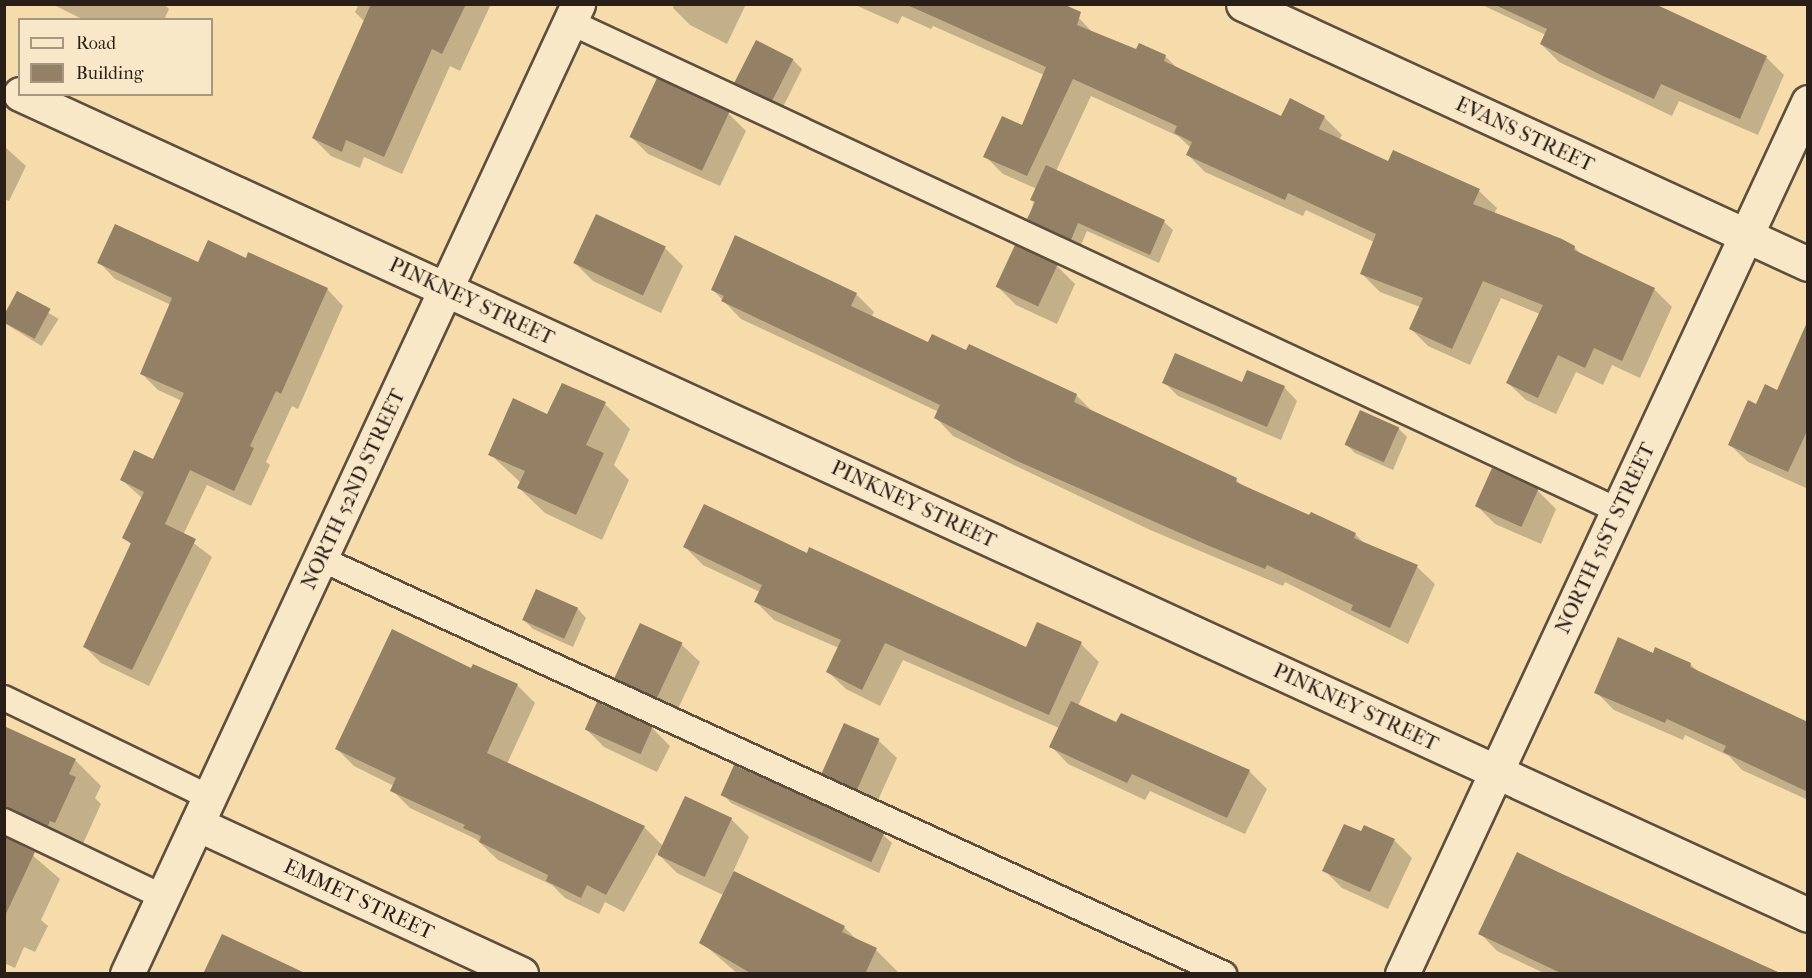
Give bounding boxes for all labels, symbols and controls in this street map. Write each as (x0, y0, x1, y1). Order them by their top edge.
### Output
legend (18, 18, 213, 96)
text: Road (76, 33, 116, 54)
text: Building (76, 63, 143, 84)
street label: EVANS STREET (1452, 91, 1598, 177)
street label: PINKNEY STREET (385, 252, 559, 350)
street label: NORTH 52ND STREET (295, 385, 411, 593)
street label: NORTH 51ST STREET (1550, 438, 1660, 638)
street label: PINKNEY STREET (827, 455, 1001, 553)
street label: PINKNEY STREET (1269, 658, 1443, 756)
street label: EMMET STREET (280, 853, 438, 945)

